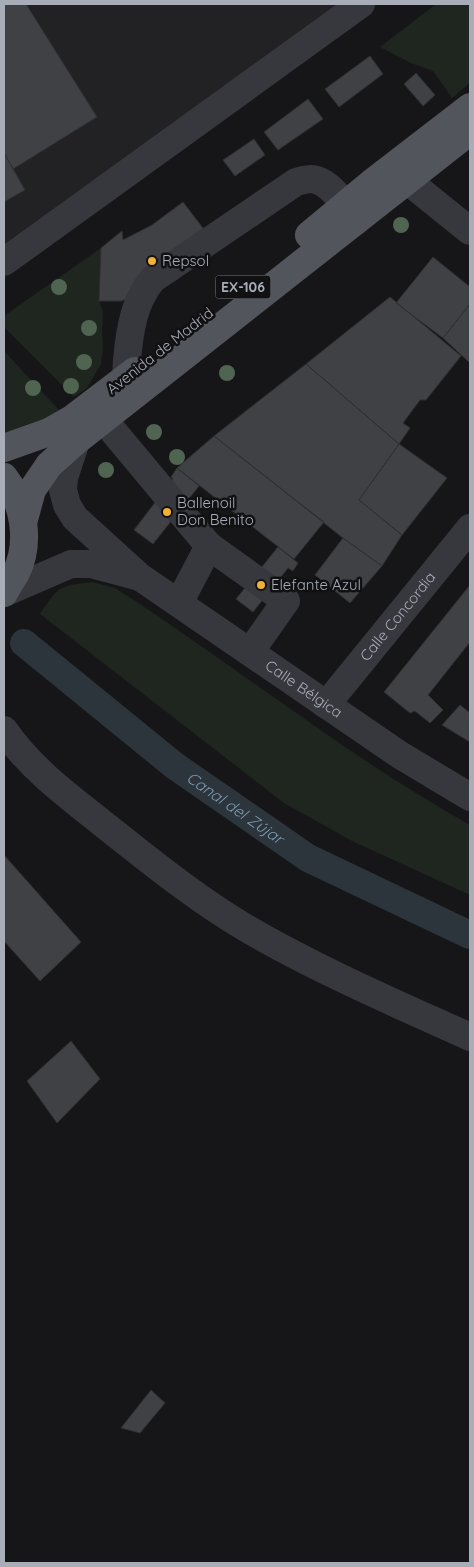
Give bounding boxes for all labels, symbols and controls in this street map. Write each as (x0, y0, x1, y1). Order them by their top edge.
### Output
place label: Repsol (162, 251, 209, 270)
marker: Repsol (146, 255, 158, 267)
road number: EX-106 (216, 276, 270, 298)
street label: Avenida de Madrid (103, 303, 217, 398)
place label: Ballenoil Don Benito (177, 493, 254, 529)
marker: Ballenoil Don Benito (161, 506, 173, 518)
street label: Calle Concordia (356, 568, 439, 665)
place label: Elefante Azul (271, 575, 361, 594)
marker: Elefante Azul (255, 579, 267, 591)
street label: Calle Bélgica (262, 656, 346, 722)
water label: Canal del Zújar (183, 767, 289, 849)

